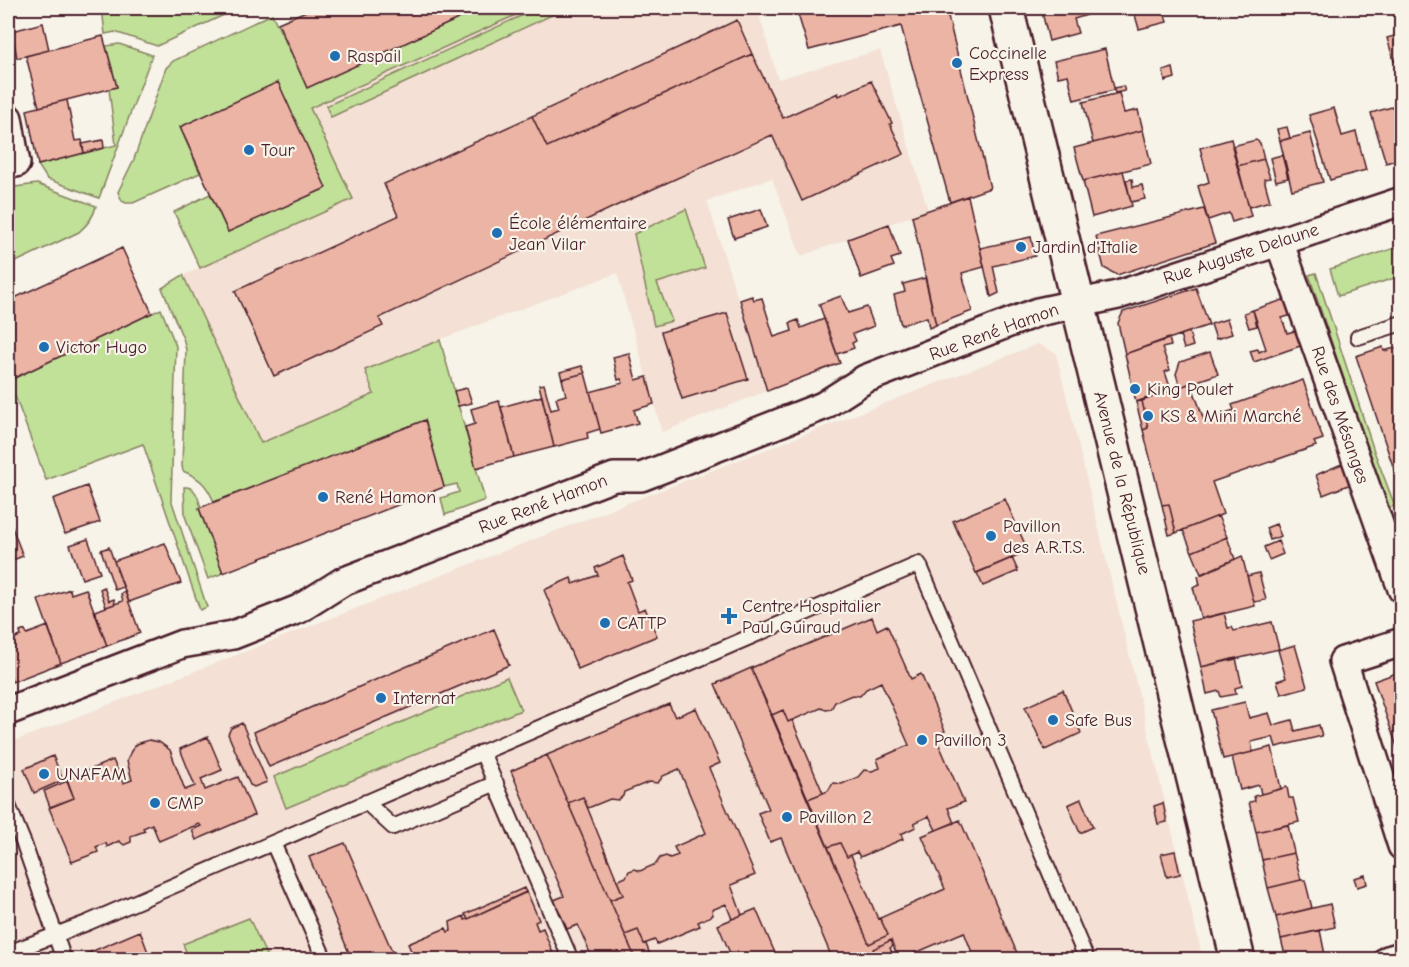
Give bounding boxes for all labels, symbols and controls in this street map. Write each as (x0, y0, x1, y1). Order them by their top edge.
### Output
place label: Coccinelle Express (969, 43, 1047, 85)
place label: Raspail (347, 46, 401, 67)
marker: Raspail (328, 49, 342, 63)
marker: Coccinelle Express (950, 56, 964, 70)
place label: Tour (261, 140, 295, 161)
marker: Tour (242, 143, 256, 157)
place label: École élémentaire Jean Vilar (509, 212, 647, 255)
street label: Rue Auguste Delaune (1161, 219, 1321, 289)
marker: École élémentaire Jean Vilar (490, 226, 504, 240)
place label: Jardin d'Italie (1033, 237, 1138, 258)
marker: Jardin d'Italie (1014, 240, 1028, 254)
street label: Rue René Hamon (926, 299, 1062, 365)
place label: Victor Hugo (56, 337, 147, 358)
marker: Victor Hugo (37, 340, 51, 354)
street label: Rue des Mésanges (1307, 344, 1373, 486)
place label: King Poulet (1147, 379, 1234, 400)
marker: King Poulet (1128, 382, 1142, 396)
street label: Avenue de la République (1089, 389, 1155, 577)
place label: KS & Mini Marché (1160, 406, 1301, 427)
marker: KS & Mini Marché (1141, 409, 1155, 423)
street label: Rue René Hamon (476, 470, 610, 538)
place label: René Hamon (335, 487, 436, 508)
marker: René Hamon (316, 490, 330, 504)
place label: Pavillon des A.R.T.S. (1003, 516, 1085, 558)
marker: Pavillon des A.R.T.S. (984, 529, 998, 543)
place label: Centre Hospitalier Paul Guiraud (742, 596, 882, 638)
marker: Centre Hospitalier Paul Guiraud (720, 607, 738, 625)
place label: CATTP (617, 613, 666, 634)
marker: CATTP (598, 616, 612, 630)
place label: Internat (393, 688, 456, 709)
marker: Internat (374, 691, 388, 705)
place label: Safe Bus (1065, 710, 1132, 731)
marker: Safe Bus (1046, 713, 1060, 727)
place label: Pavillon 3 (934, 730, 1007, 751)
marker: Pavillon 3 (915, 733, 929, 747)
place label: UNAFAM (56, 764, 126, 785)
marker: UNAFAM (37, 767, 51, 781)
place label: CMP (167, 793, 203, 814)
marker: CMP (148, 796, 162, 810)
place label: Pavillon 2 (799, 807, 872, 828)
marker: Pavillon 2 (780, 810, 794, 824)

